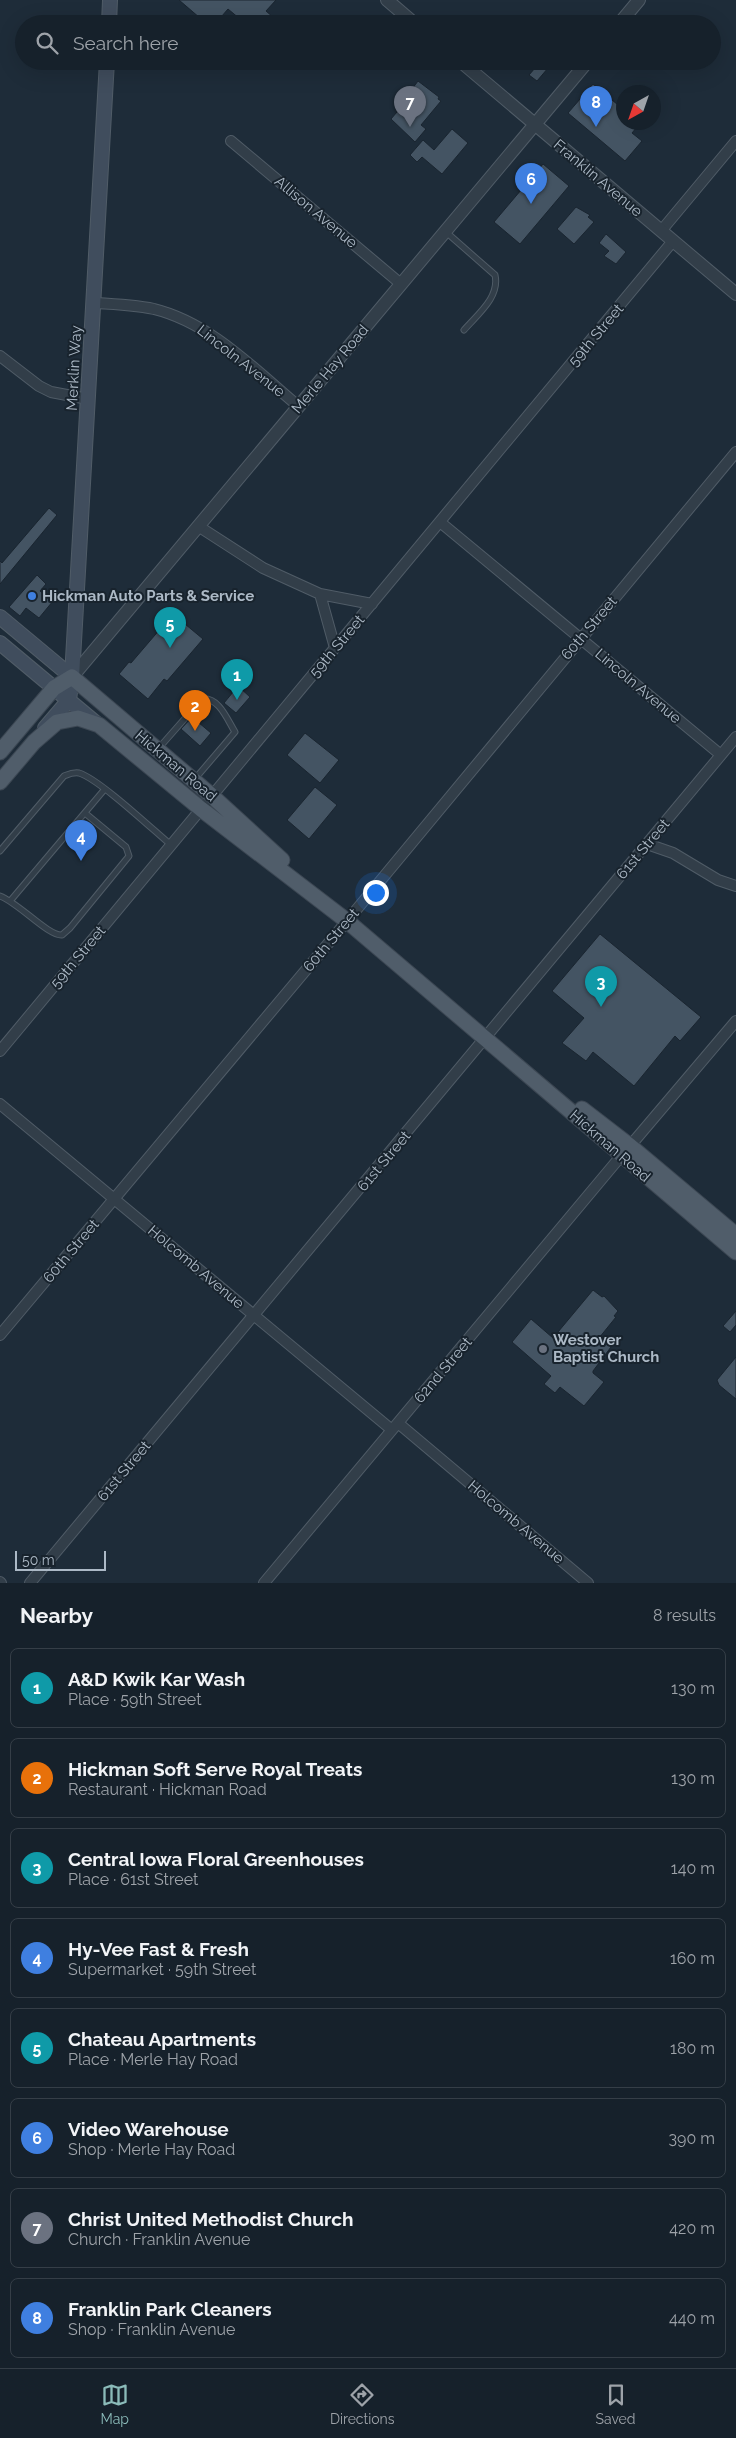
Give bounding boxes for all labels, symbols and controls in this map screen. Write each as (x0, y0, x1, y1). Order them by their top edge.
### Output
search box (15, 15, 721, 70)
icon: search (33, 29, 61, 57)
text: Search here (73, 32, 179, 54)
north arrow (616, 85, 661, 130)
pin: 7 (394, 86, 426, 127)
pin: 8 (580, 86, 612, 127)
street label: Franklin Avenue (550, 136, 646, 221)
pin: 6 (515, 163, 547, 204)
street label: Allison Avenue (271, 172, 361, 252)
street label: 59th Street (565, 300, 627, 370)
street label: Lincoln Avenue (193, 321, 289, 401)
street label: Merle Hay Road (288, 321, 372, 417)
street label: Merklin Way (63, 325, 85, 411)
place label: Hickman Auto Parts & Service (42, 587, 254, 605)
marker: Hickman Auto Parts & Service (26, 590, 38, 602)
street label: 60th Street (557, 593, 621, 663)
pin: 5 (154, 607, 186, 648)
street label: 59th Street (306, 611, 368, 681)
street label: Lincoln Avenue (591, 645, 685, 727)
pin: 1 (221, 659, 253, 700)
pin: 2 (179, 690, 211, 731)
street label: Hickman Road (132, 727, 220, 805)
street label: 61st Street (613, 815, 673, 883)
pin: 4 (65, 820, 97, 861)
your location (363, 880, 389, 906)
street label: 60th Street (299, 905, 363, 975)
street label: 59th Street (47, 922, 109, 992)
pin: 3 (585, 966, 617, 1007)
street label: Hickman Road (566, 1106, 654, 1186)
street label: 61st Street (354, 1127, 414, 1195)
street label: 60th Street (39, 1216, 103, 1286)
street label: Holcomb Avenue (144, 1222, 248, 1313)
place label: Westover Baptist Church (553, 1331, 659, 1366)
street label: 62nd Street (410, 1333, 476, 1407)
marker: Westover Baptist Church (537, 1343, 549, 1355)
street label: 61st Street (94, 1437, 154, 1505)
street label: Holcomb Avenue (464, 1477, 568, 1568)
scale bar (15, 1548, 106, 1571)
text: 50 m (22, 1552, 55, 1568)
text: Nearby (20, 1603, 93, 1628)
text: 8 results (653, 1606, 716, 1625)
text: A&D Kwik Kar Wash (68, 1668, 245, 1690)
text: 1 (33, 1679, 41, 1698)
text: 130 m (671, 1679, 715, 1698)
text: Place · 59th Street (68, 1690, 202, 1709)
text: Hickman Soft Serve Royal Treats (68, 1758, 362, 1780)
text: 2 (32, 1769, 42, 1788)
text: 130 m (671, 1769, 715, 1788)
text: Restaurant · Hickman Road (68, 1780, 267, 1799)
text: Central Iowa Floral Greenhouses (68, 1848, 364, 1870)
text: 3 (33, 1859, 41, 1878)
text: 140 m (671, 1859, 715, 1878)
text: Place · 61st Street (68, 1870, 198, 1889)
text: Hy-Vee Fast & Fresh (68, 1938, 249, 1960)
text: 4 (32, 1949, 42, 1968)
text: 160 m (670, 1949, 715, 1968)
text: Supermarket · 59th Street (68, 1960, 256, 1979)
text: Chateau Apartments (68, 2028, 256, 2050)
text: 5 (33, 2039, 41, 2058)
text: 180 m (670, 2039, 715, 2058)
text: Place · Merle Hay Road (68, 2050, 238, 2069)
text: Video Warehouse (68, 2118, 229, 2140)
text: 6 (32, 2129, 42, 2148)
text: 390 m (669, 2129, 715, 2148)
text: Shop · Merle Hay Road (68, 2140, 235, 2159)
text: Christ United Methodist Church (68, 2208, 353, 2230)
text: 7 (33, 2219, 41, 2238)
text: 420 m (669, 2219, 715, 2238)
text: Church · Franklin Avenue (68, 2230, 250, 2249)
text: Franklin Park Cleaners (68, 2298, 272, 2320)
text: 8 (32, 2309, 42, 2328)
text: 440 m (669, 2309, 715, 2328)
text: Shop · Franklin Avenue (68, 2320, 235, 2339)
tab: Map (100, 2381, 129, 2427)
tab: Directions (330, 2381, 395, 2427)
tab: Saved (595, 2381, 636, 2427)

